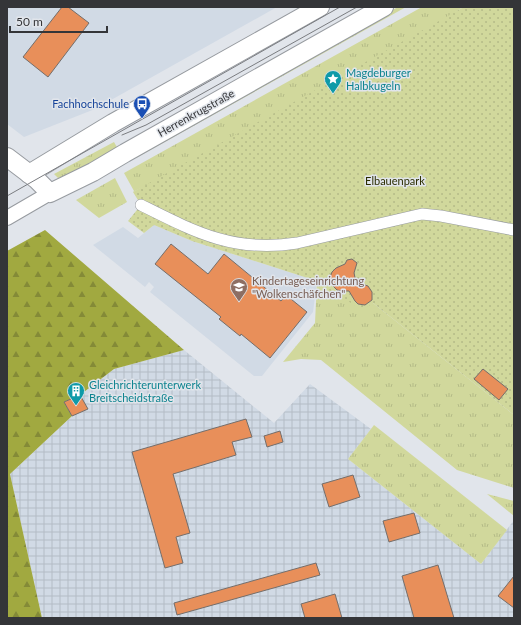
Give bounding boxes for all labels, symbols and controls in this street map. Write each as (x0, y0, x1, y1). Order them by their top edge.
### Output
scale bar (10, 8, 107, 34)
text: 50 m (16, 14, 43, 29)
place label: Magdeburger Halbkugeln (346, 66, 411, 92)
place icon: Magdeburger Halbkugeln (323, 69, 343, 94)
street label: Herrenkrugstraße (155, 86, 236, 139)
bus stop icon: Fachhochschule (132, 94, 152, 119)
place label: Fachhochschule (52, 97, 129, 110)
park label: Elbauenpark (365, 174, 425, 187)
place label: Kindertageseinrichtung "Wolkenschäfchen" (252, 274, 364, 300)
school or university icon: Kindertageseinrichtung "Wolkenschäfchen" (229, 277, 249, 302)
place label: Gleichrichterunterwerk Breitscheidstraße (89, 378, 201, 404)
building icon: Gleichrichterunterwerk Breitscheidstraße (66, 381, 86, 406)

